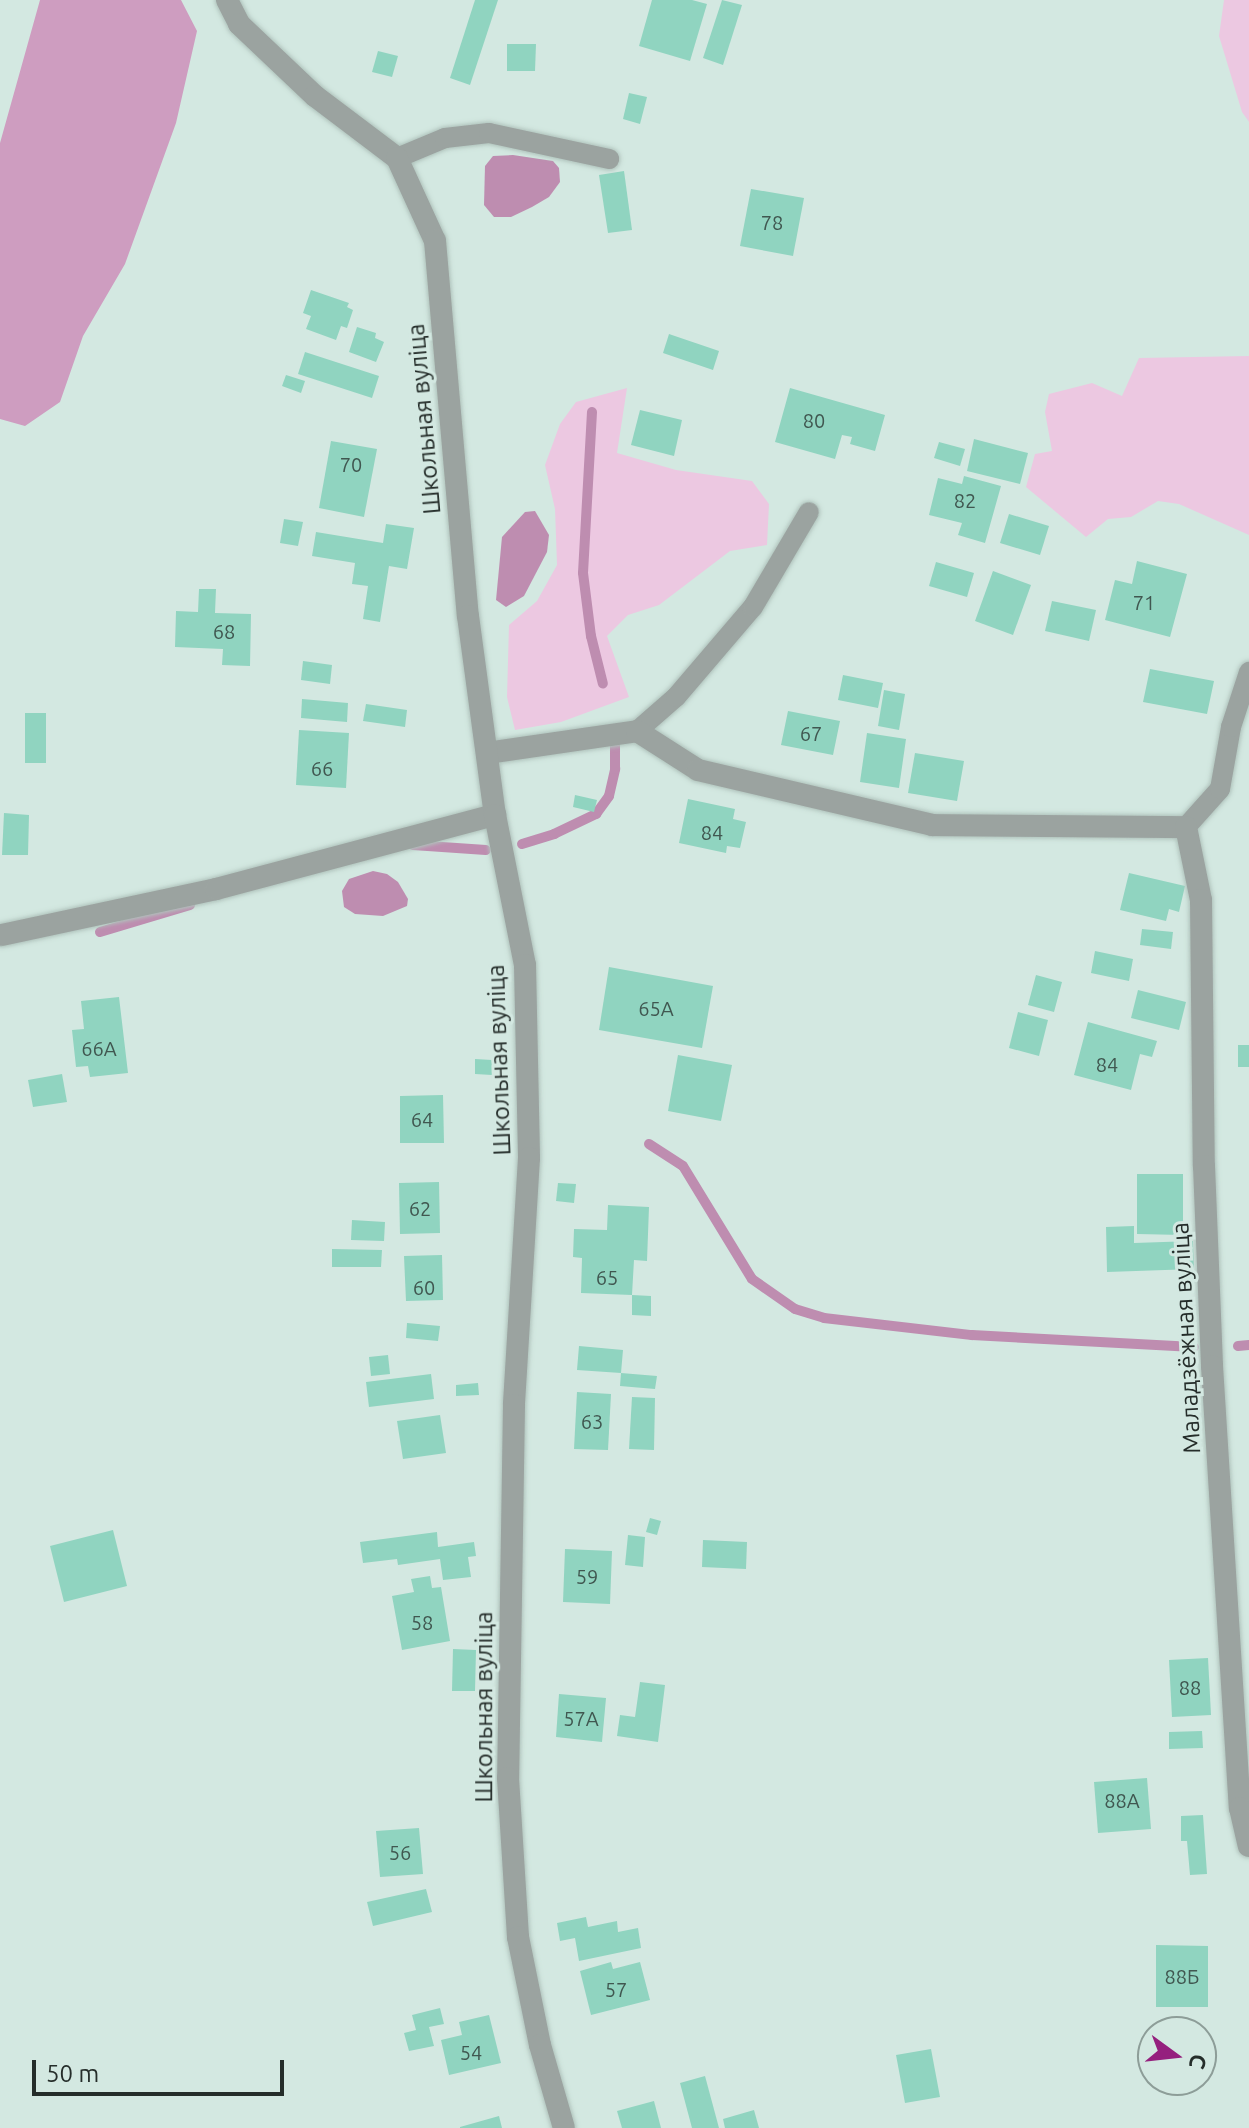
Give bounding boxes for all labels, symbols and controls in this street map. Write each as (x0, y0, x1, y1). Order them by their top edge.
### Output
house number: 78 (761, 210, 783, 234)
street label: Школьная вуліца (401, 323, 447, 515)
house number: 80 (803, 408, 825, 432)
house number: 70 (340, 452, 362, 476)
house number: 82 (954, 488, 976, 512)
house number: 71 (1133, 590, 1155, 614)
house number: 68 (213, 619, 235, 643)
house number: 67 (800, 721, 822, 745)
house number: 66 (311, 756, 333, 780)
house number: 84 (701, 820, 723, 844)
street label: Школьная вуліца (481, 964, 517, 1156)
house number: 65А (638, 996, 674, 1020)
house number: 66А (81, 1036, 117, 1060)
house number: 84 (1096, 1052, 1118, 1076)
house number: 64 (411, 1107, 433, 1131)
house number: 62 (409, 1196, 431, 1220)
street label: Маладзёжная вуліца (1166, 1222, 1206, 1454)
house number: 65 (596, 1265, 618, 1289)
house number: 60 (413, 1275, 435, 1299)
house number: 63 (581, 1409, 603, 1433)
house number: 59 (576, 1564, 598, 1588)
house number: 58 (411, 1610, 433, 1634)
street label: Школьная вуліца (470, 1611, 498, 1803)
house number: 88 (1179, 1675, 1201, 1699)
house number: 57А (563, 1706, 599, 1730)
house number: 88А (1104, 1788, 1140, 1812)
house number: 56 (389, 1840, 411, 1864)
house number: 88Б (1165, 1964, 1199, 1988)
house number: 57 (605, 1977, 627, 2001)
north arrow (1137, 2016, 1217, 2096)
house number: 54 (460, 2040, 482, 2064)
scale bar (36, 2044, 288, 2094)
text: С (1185, 2052, 1213, 2072)
text: 50 m (46, 2060, 99, 2087)

